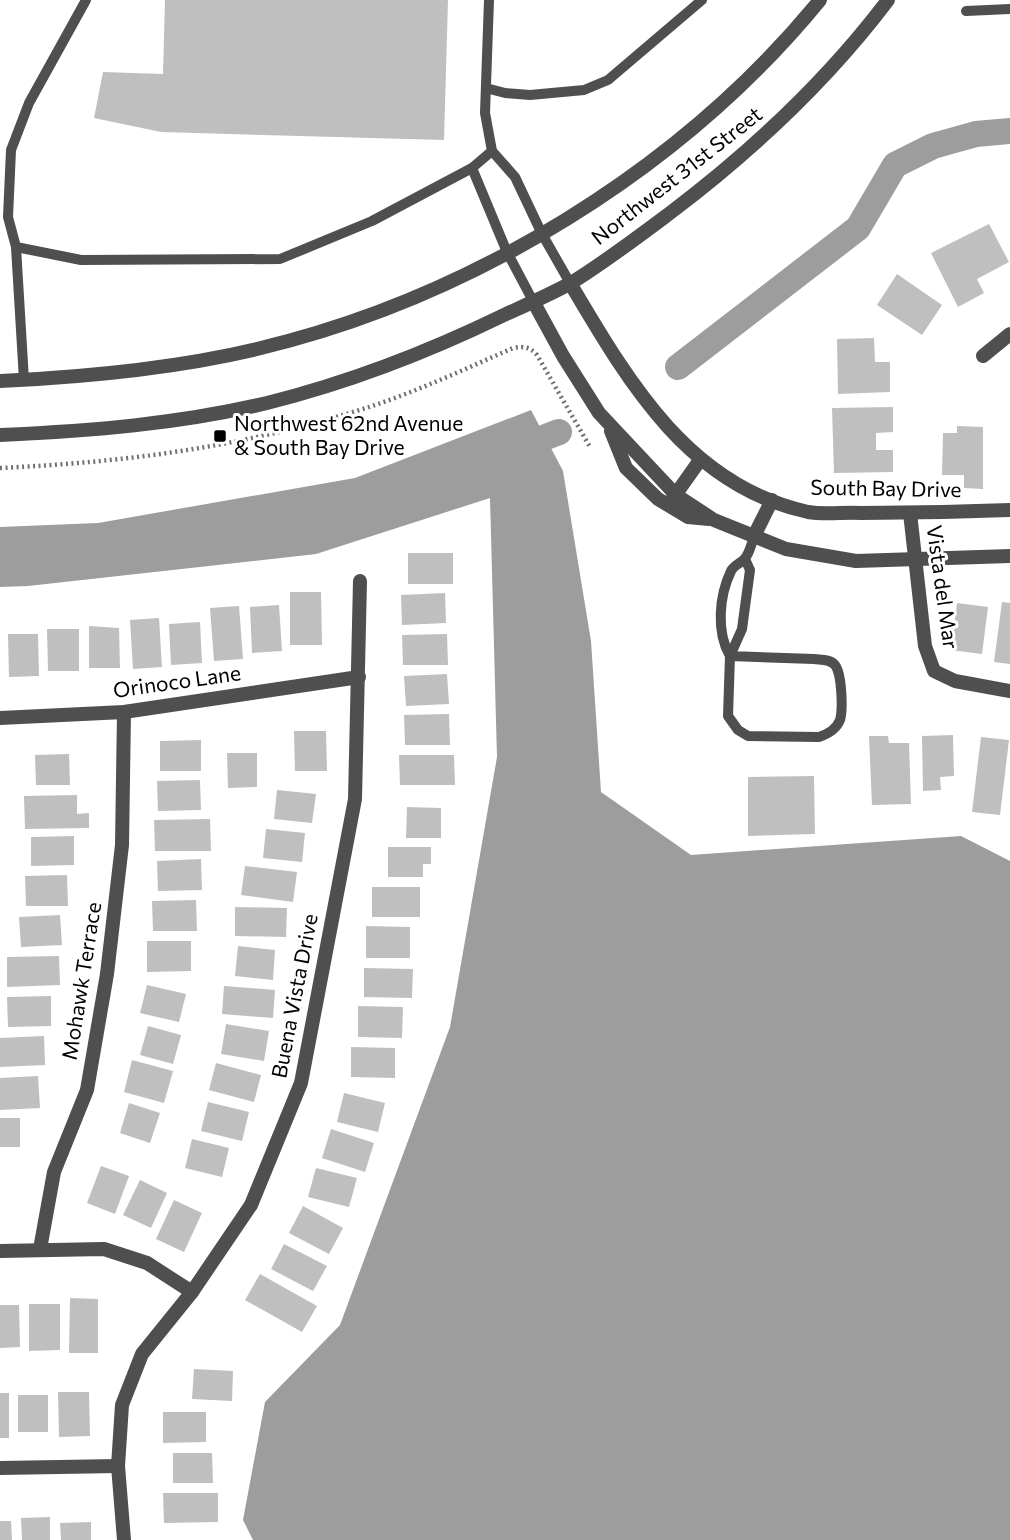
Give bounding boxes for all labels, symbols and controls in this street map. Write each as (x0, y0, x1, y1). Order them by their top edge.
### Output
street label: Northwest 31st Street (586, 101, 766, 249)
place label: Northwest 62nd Avenue & South Bay Drive (234, 410, 463, 459)
marker: Northwest 62nd Avenue & South Bay Drive (212, 428, 228, 444)
street label: South Bay Drive (810, 474, 962, 501)
street label: Vista del Mar (922, 523, 965, 650)
street label: Orinoco Lane (111, 659, 242, 702)
street label: Mohawk Terrace (56, 900, 105, 1062)
street label: Buena Vista Drive (265, 911, 322, 1080)

